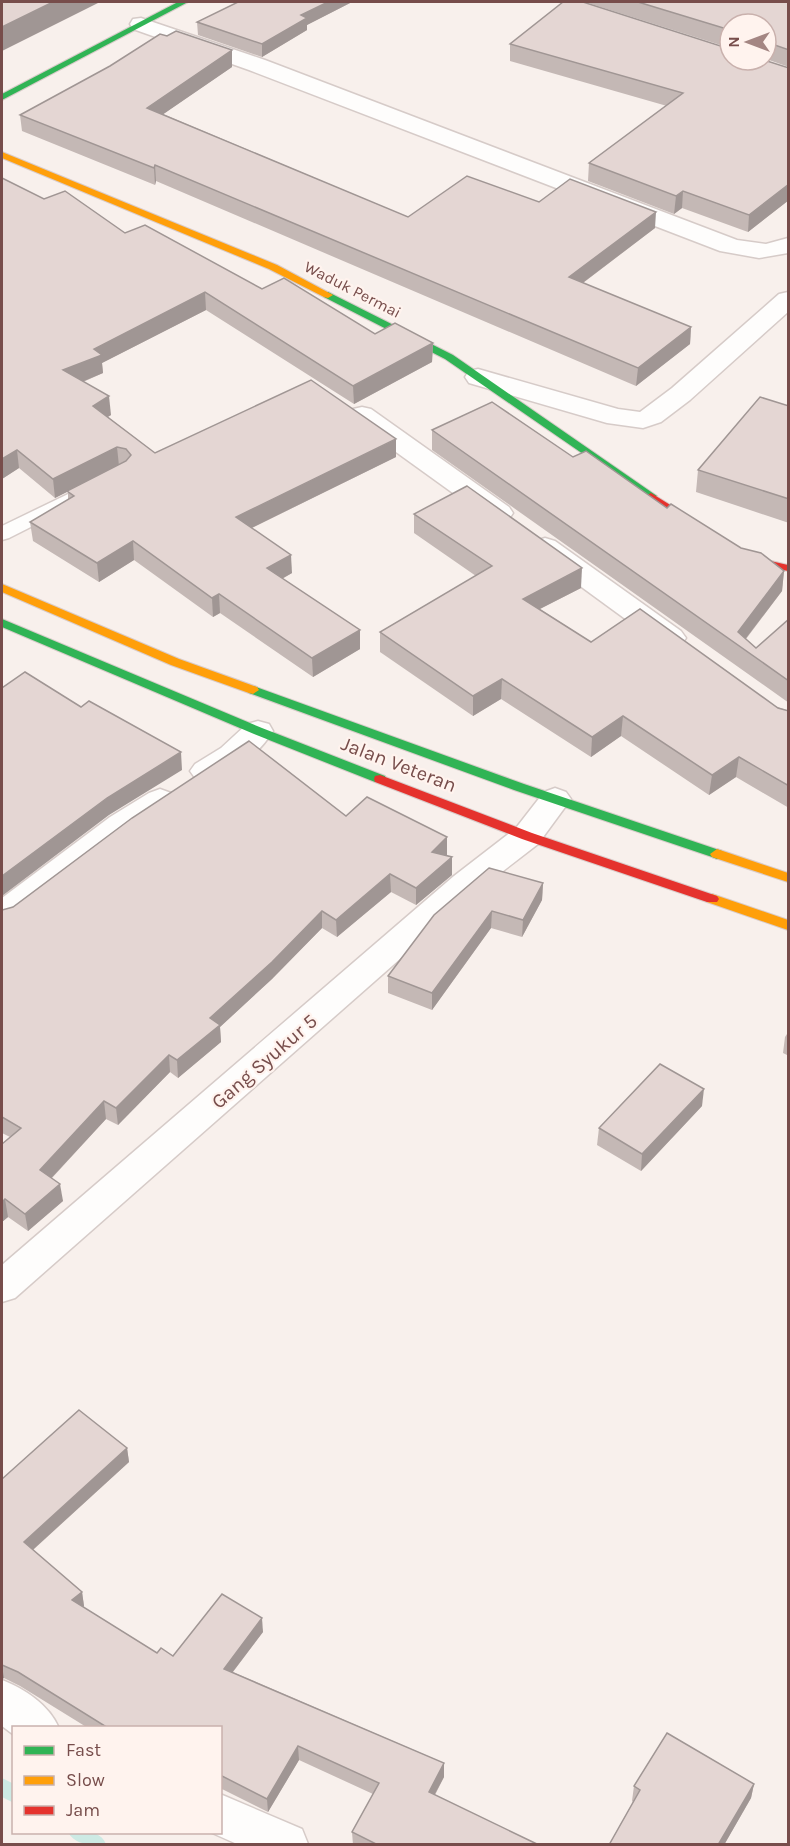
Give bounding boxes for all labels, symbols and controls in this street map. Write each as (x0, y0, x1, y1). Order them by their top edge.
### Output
north arrow (718, 12, 778, 72)
text: N (724, 36, 743, 48)
street label: Waduk Permai (301, 257, 404, 322)
street label: Jalan Veteran (338, 732, 460, 797)
street label: Gang Syukur 5 (207, 1009, 322, 1113)
legend (12, 1726, 222, 1834)
text: Fast (66, 1739, 101, 1761)
text: Slow (66, 1769, 105, 1791)
text: Jam (66, 1799, 100, 1821)

